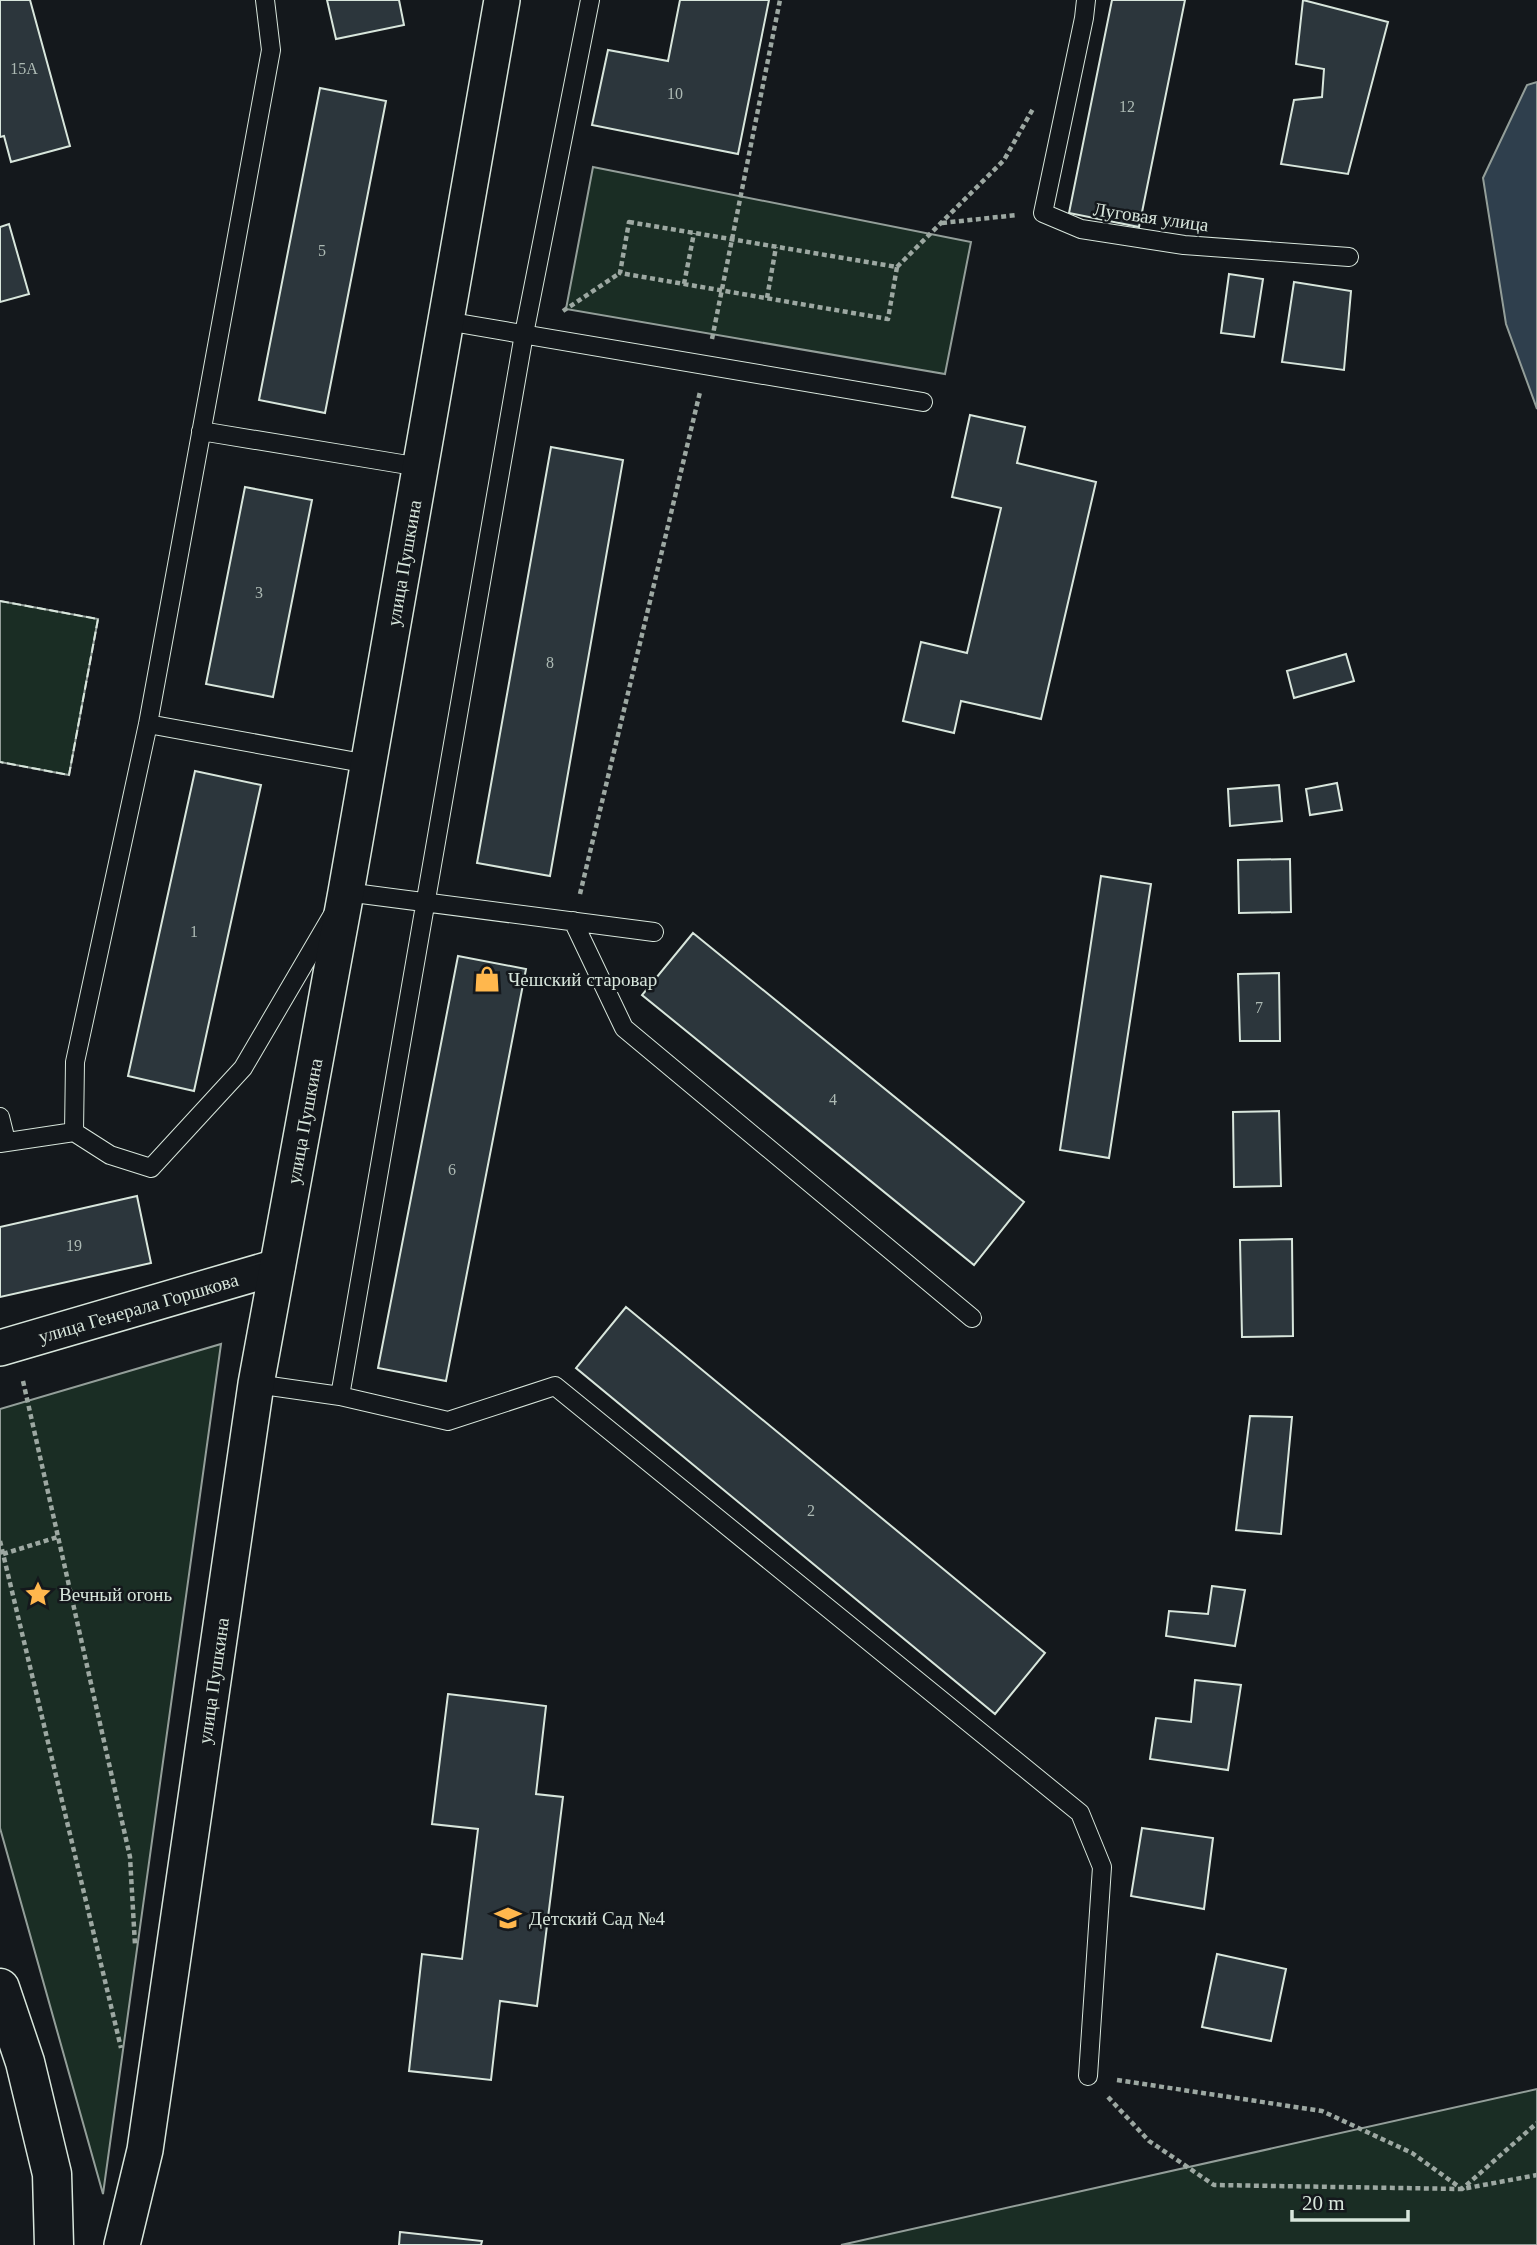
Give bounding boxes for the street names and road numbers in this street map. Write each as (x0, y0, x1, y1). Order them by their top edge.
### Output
street label: Луговая улица (1092, 199, 1211, 236)
street label: улица Пушкина (382, 498, 425, 628)
street label: улица Пушкина (282, 1056, 326, 1186)
street label: улица Генерала Горшкова (36, 1268, 241, 1347)
street label: улица Пушкина (193, 1615, 233, 1745)

